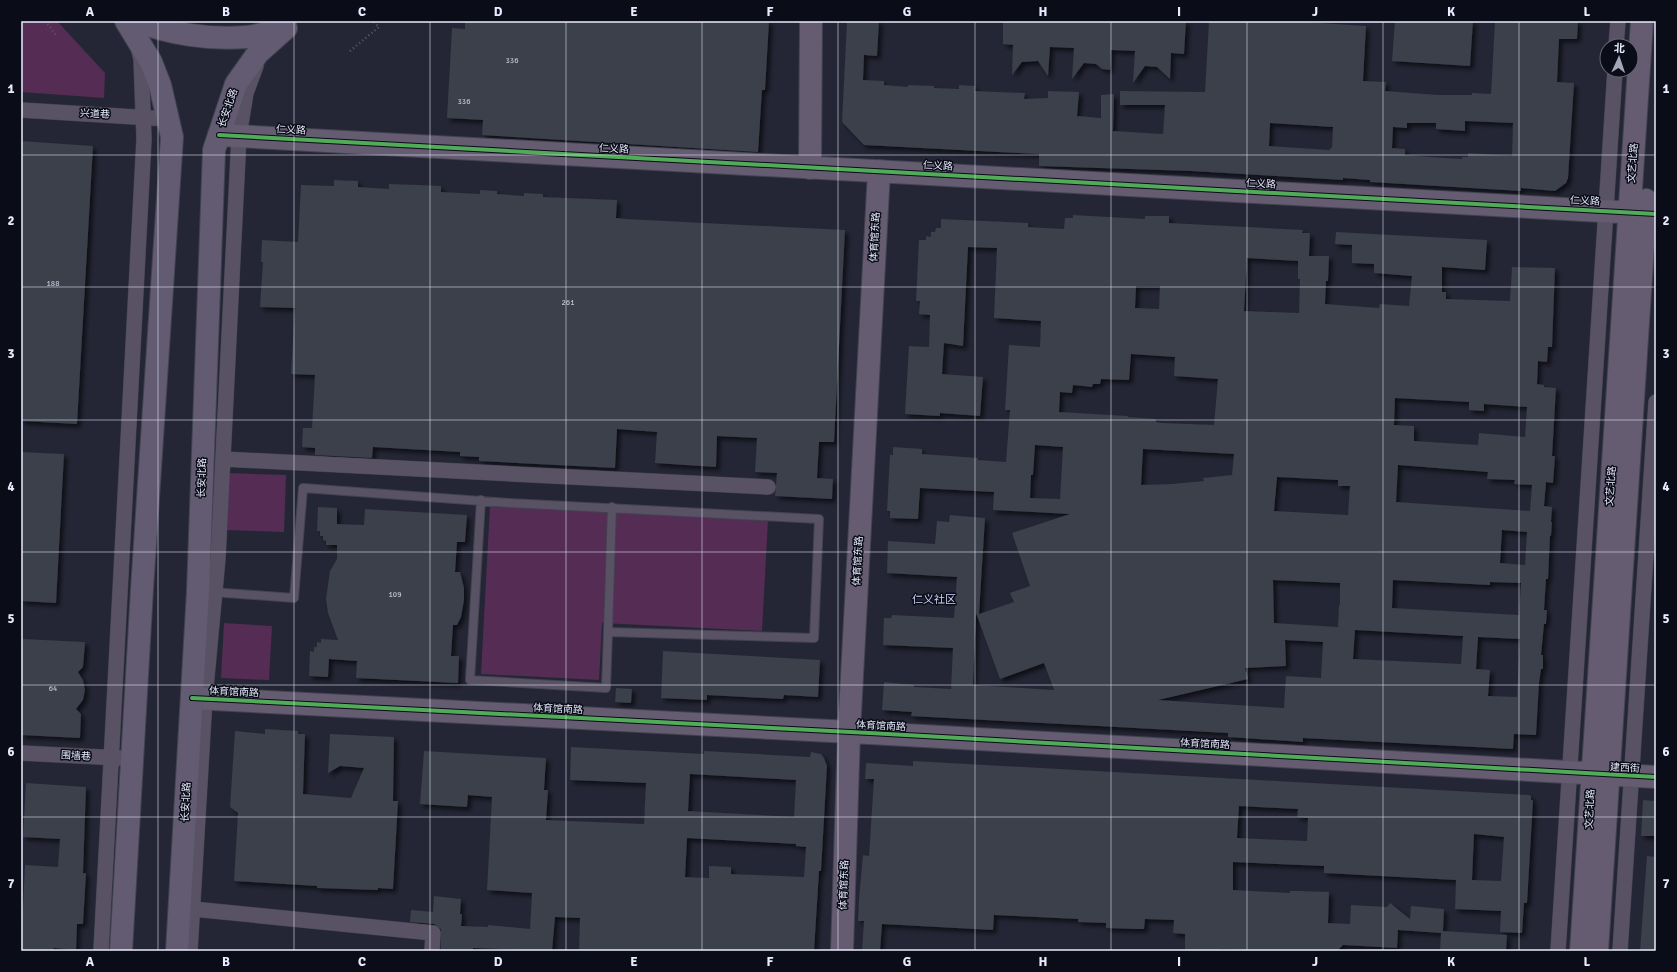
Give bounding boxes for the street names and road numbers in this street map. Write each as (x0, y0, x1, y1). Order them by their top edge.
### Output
street label: 长安北路 (216, 87, 240, 129)
street label: 兴道巷 (80, 107, 110, 121)
street label: 仁义路 (276, 123, 306, 137)
street label: 仁义路 (599, 142, 629, 156)
street label: 文艺北路 (1626, 143, 1640, 183)
street label: 仁义路 (923, 159, 953, 173)
street label: 仁义路 (1246, 177, 1276, 191)
street label: 仁义路 (1570, 194, 1600, 208)
street label: 体育馆东路 (868, 212, 882, 262)
street label: 长安北路 (195, 458, 209, 498)
street label: 文艺北路 (1604, 466, 1618, 506)
street label: 体育馆东路 (851, 536, 865, 586)
street label: 体育馆南路 (209, 685, 259, 699)
street label: 体育馆南路 (533, 702, 583, 716)
street label: 体育馆南路 (856, 719, 906, 733)
street label: 体育馆南路 (1180, 737, 1230, 751)
street label: 围墙巷 (61, 749, 91, 763)
street label: 建西街 (1610, 761, 1640, 775)
street label: 长安北路 (179, 782, 193, 822)
street label: 文艺北路 (1583, 789, 1597, 829)
street label: 体育馆东路 (837, 860, 851, 910)

